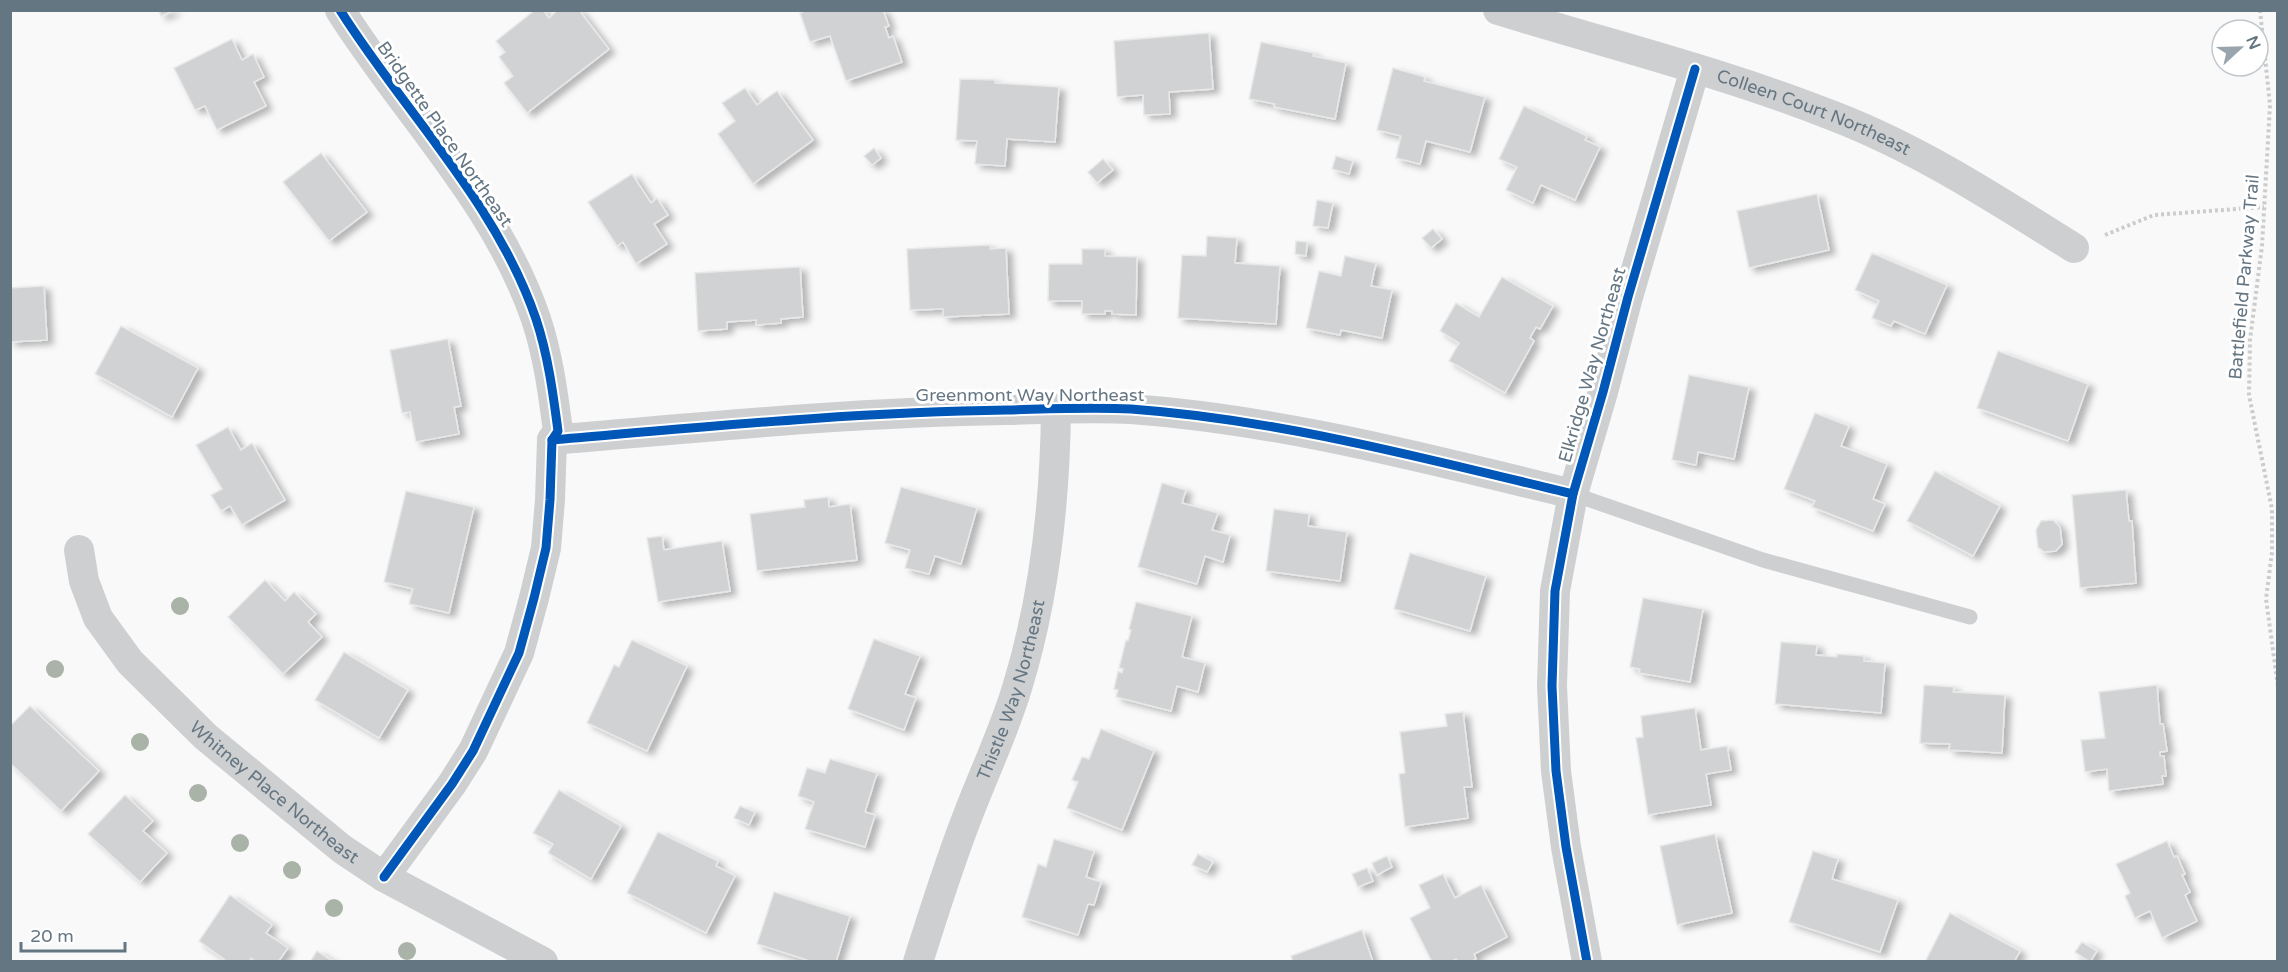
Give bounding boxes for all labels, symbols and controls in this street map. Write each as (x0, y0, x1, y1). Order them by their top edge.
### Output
north arrow (2210, 18, 2270, 78)
text: N (2241, 33, 2265, 52)
street label: Bridgette Place Northeast (372, 37, 518, 231)
street label: Colleen Court Northeast (1714, 65, 1914, 160)
street label: Battlefield Parkway Trail (2224, 174, 2264, 380)
street label: Elkridge Way Northeast (1554, 265, 1630, 465)
street label: Greenmont Way Northeast (916, 384, 1145, 406)
street label: Thistle Way Northeast (972, 598, 1050, 784)
street label: Whitney Place Northeast (185, 716, 363, 868)
scale bar (21, 915, 124, 953)
text: 20 m (30, 925, 74, 947)

